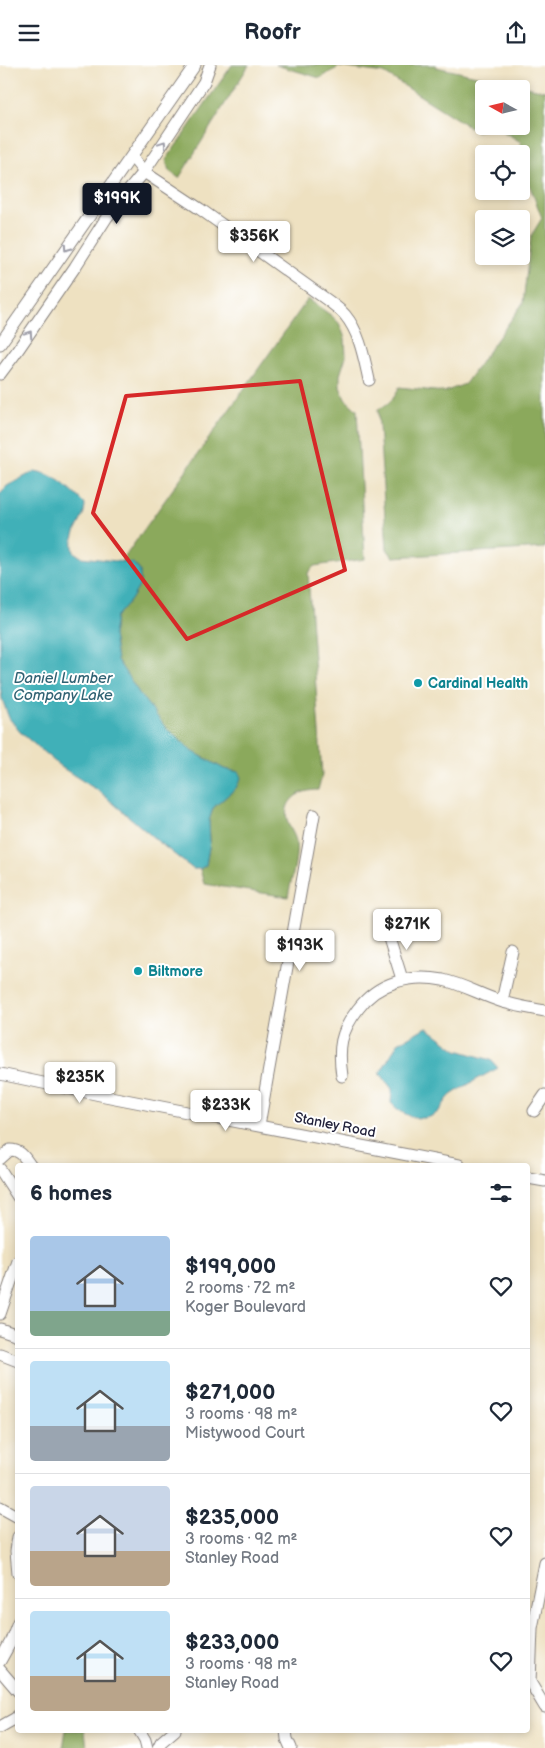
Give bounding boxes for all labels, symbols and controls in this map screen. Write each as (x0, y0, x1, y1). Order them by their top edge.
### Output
icon: menu (15, 19, 43, 47)
text: Roofr (244, 19, 301, 46)
icon: share (502, 19, 530, 47)
north arrow (475, 80, 530, 135)
map controls (475, 80, 530, 265)
one-way arrow (157, 141, 166, 150)
button: locate (475, 145, 530, 200)
pin: $199K (82, 183, 152, 225)
text: $199K (94, 189, 140, 208)
button: layers (475, 210, 530, 265)
pin: $356K (219, 221, 289, 263)
text: $356K (229, 227, 279, 246)
one-way arrow (64, 242, 73, 252)
one-way arrow (23, 330, 32, 340)
water label: Daniel Lumber Company Lake (13, 669, 114, 705)
place label: Cardinal Health (428, 675, 528, 692)
marker: Cardinal Health (412, 677, 424, 689)
pin: $271K (372, 909, 442, 951)
text: $271K (384, 915, 430, 934)
pin: $193K (265, 929, 335, 972)
text: $193K (277, 936, 323, 955)
place label: Biltmore (148, 963, 203, 980)
marker: Biltmore (132, 965, 144, 977)
pin: $235K (45, 1061, 115, 1104)
text: $235K (55, 1068, 105, 1087)
pin: $233K (191, 1089, 261, 1132)
text: $233K (201, 1096, 251, 1115)
street label: Stanley Road (293, 1109, 377, 1141)
icon: filters (487, 1179, 515, 1207)
text: 6 homes (30, 1181, 112, 1206)
text: $199,000 (185, 1254, 276, 1279)
icon: home (70, 1256, 130, 1316)
icon: heart (487, 1272, 515, 1300)
text: 2 rooms · 72 m² (185, 1279, 295, 1298)
text: Koger Boulevard (185, 1298, 306, 1317)
text: $271,000 (185, 1380, 275, 1405)
icon: home (70, 1381, 130, 1441)
icon: heart (487, 1397, 515, 1425)
text: 3 rooms · 98 m² (185, 1405, 297, 1424)
text: Mistywood Court (185, 1424, 305, 1443)
text: $235,000 (185, 1505, 279, 1530)
icon: home (70, 1506, 130, 1566)
icon: heart (487, 1522, 515, 1550)
text: 3 rooms · 92 m² (185, 1530, 298, 1549)
text: Stanley Road (185, 1549, 279, 1568)
text: $233,000 (185, 1630, 279, 1655)
icon: home (70, 1631, 130, 1691)
icon: heart (487, 1647, 515, 1675)
text: 3 rooms · 98 m² (185, 1655, 297, 1674)
text: Stanley Road (185, 1674, 279, 1693)

